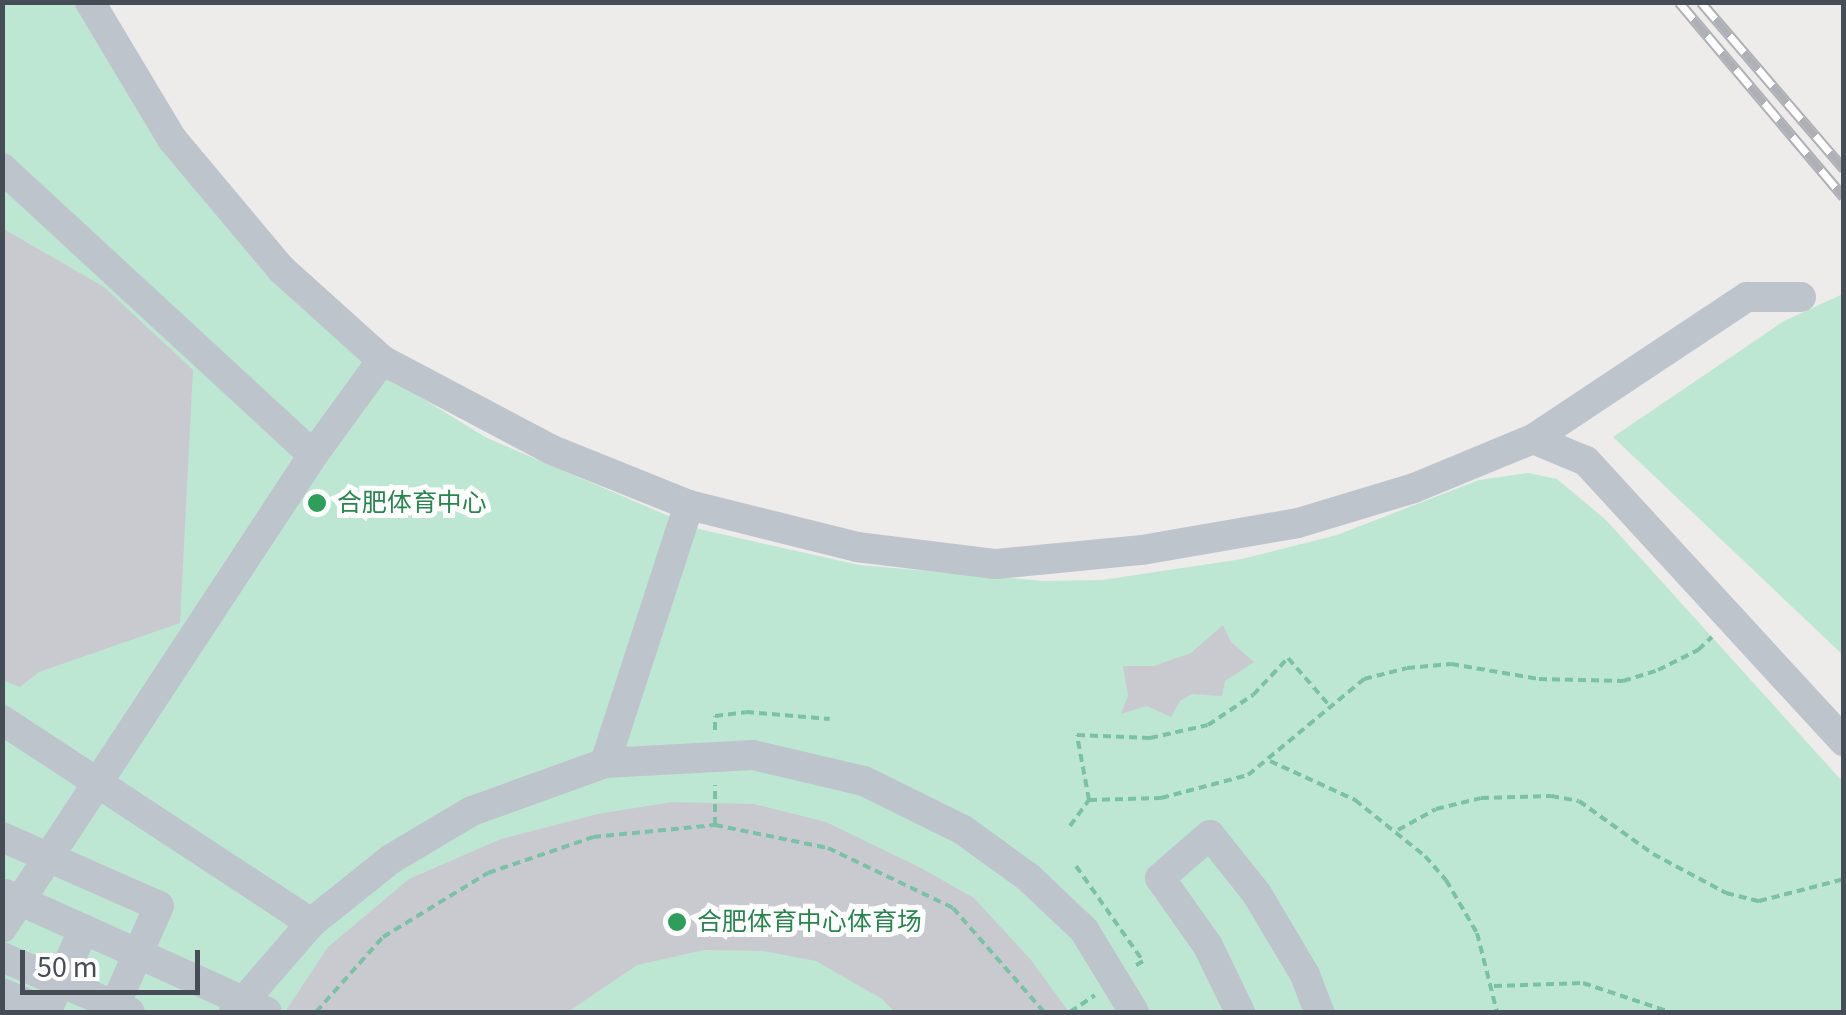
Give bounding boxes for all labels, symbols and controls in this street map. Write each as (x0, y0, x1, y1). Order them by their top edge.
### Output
place label: 合肥体育中心 (337, 488, 487, 518)
marker: 合肥体育中心 (306, 492, 328, 514)
place label: 合肥体育中心体育场 (697, 907, 922, 937)
marker: 合肥体育中心体育场 (666, 911, 688, 933)
scale bar (25, 930, 205, 992)
text: 50 m (37, 946, 98, 989)

